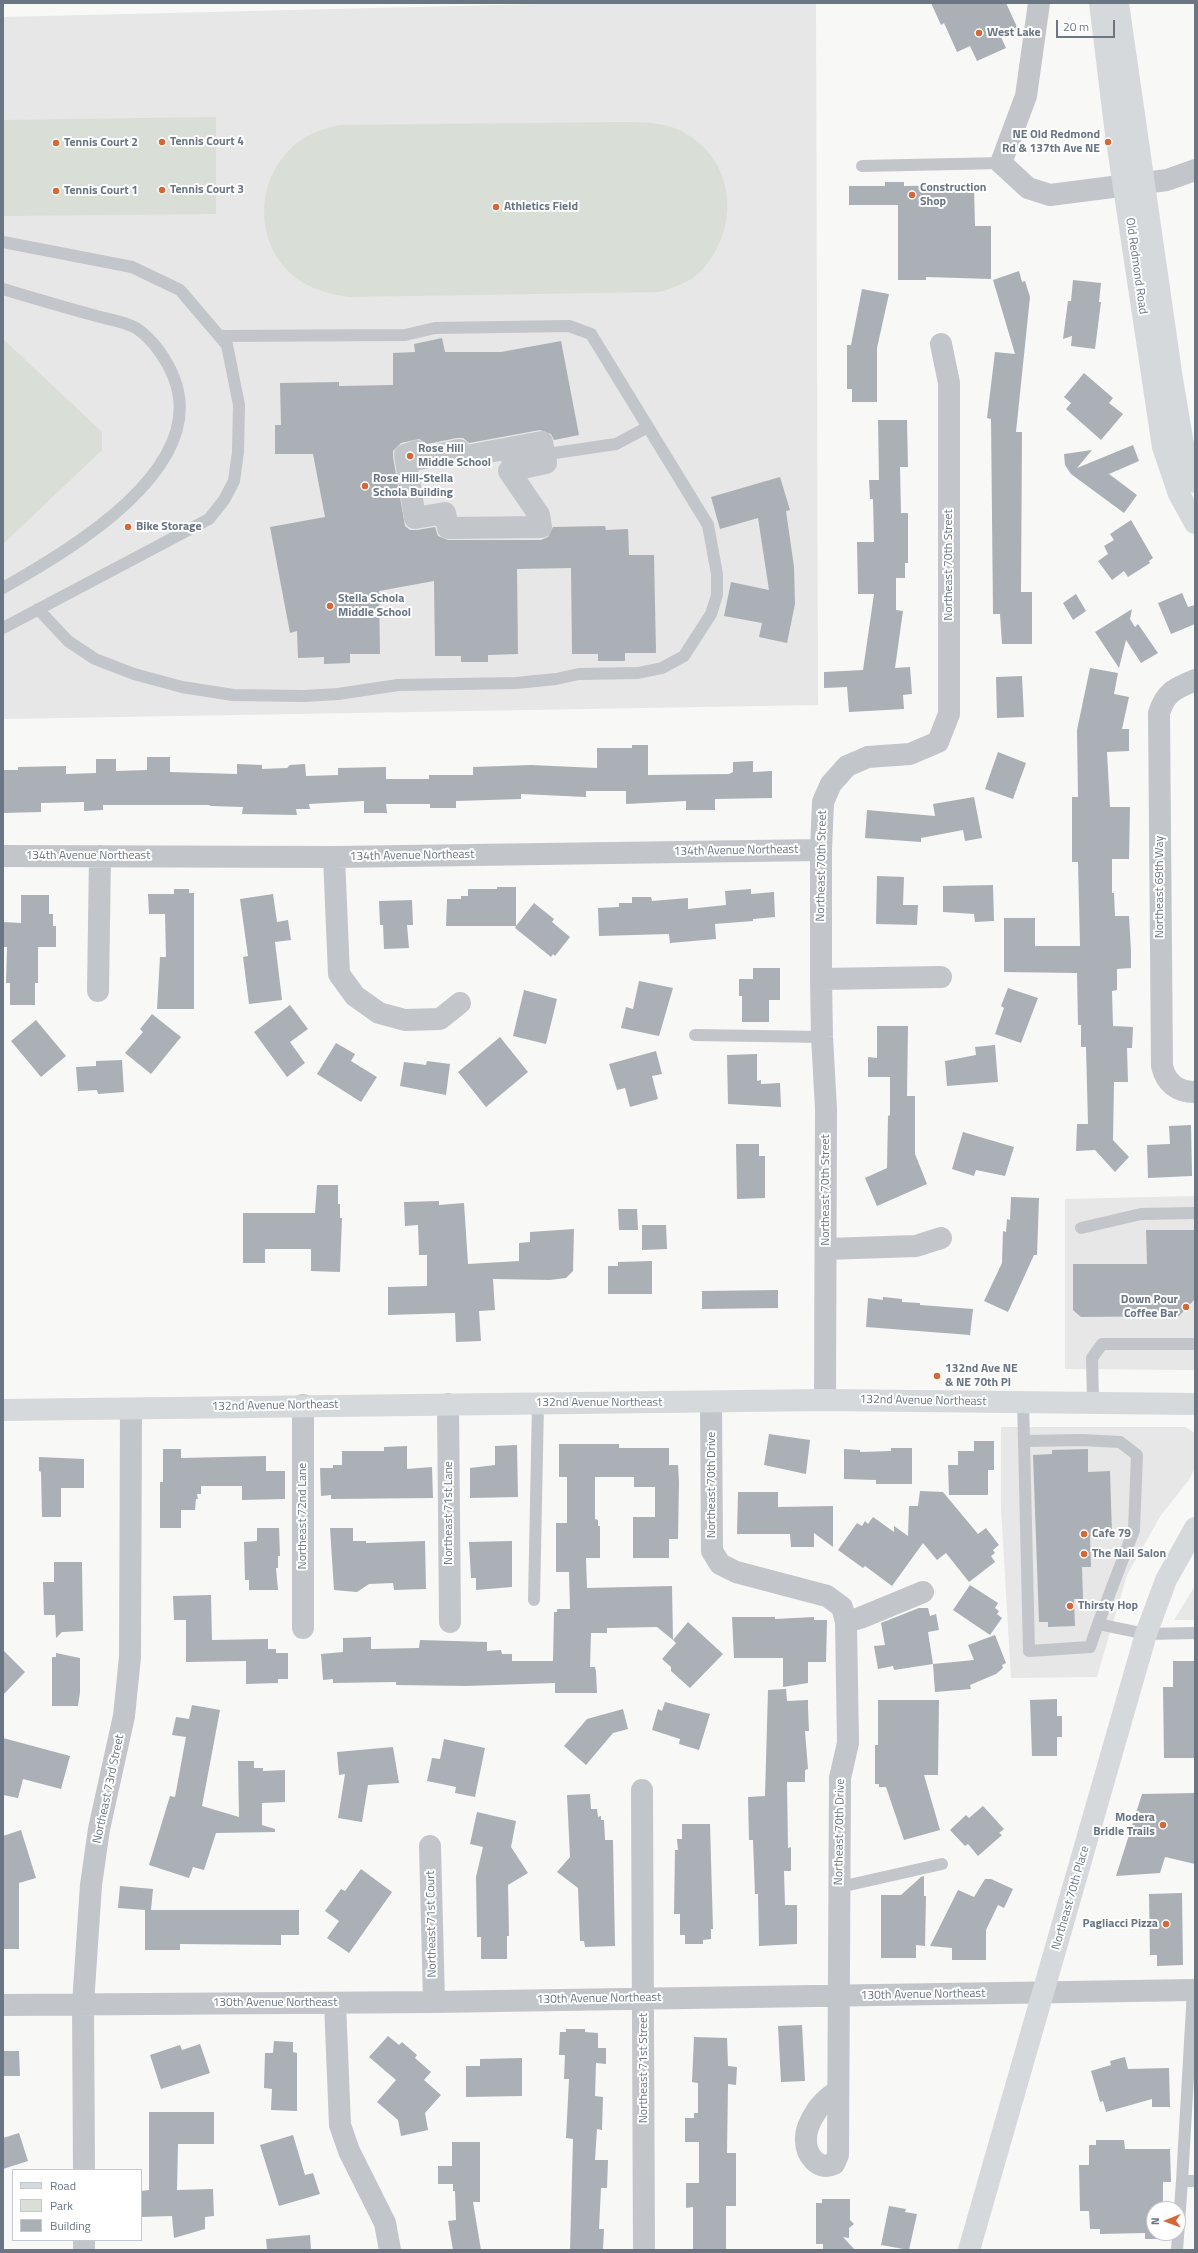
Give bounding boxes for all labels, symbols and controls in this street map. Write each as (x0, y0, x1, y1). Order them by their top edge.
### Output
scale bar (1058, 12, 1117, 38)
text: 20 m (1063, 17, 1089, 36)
place label: West Lake (987, 26, 1041, 40)
marker: West Lake (974, 28, 984, 38)
place label: NE Old Redmond Rd & 137th Ave NE (1002, 128, 1100, 156)
place label: Tennis Court 4 (170, 135, 244, 149)
place label: Tennis Court 2 (64, 136, 138, 150)
marker: Tennis Court 4 (157, 137, 167, 147)
marker: NE Old Redmond Rd & 137th Ave NE (1103, 137, 1113, 147)
marker: Tennis Court 2 (51, 138, 61, 148)
place label: Construction Shop (920, 181, 986, 209)
place label: Tennis Court 3 (170, 183, 244, 197)
place label: Tennis Court 1 (64, 184, 138, 198)
marker: Tennis Court 3 (157, 185, 167, 195)
marker: Tennis Court 1 (51, 186, 61, 196)
marker: Construction Shop (907, 190, 917, 200)
place label: Athletics Field (504, 200, 578, 214)
marker: Athletics Field (491, 202, 501, 212)
street label: Old Redmond Road (1122, 217, 1150, 315)
place label: Rose Hill Middle School (418, 442, 491, 470)
marker: Rose Hill Middle School (405, 451, 415, 461)
place label: Rose Hill-Stella Schola Building (373, 472, 453, 500)
marker: Rose Hill-Stella Schola Building (360, 481, 370, 491)
street label: Northeast 70th Street (942, 509, 956, 621)
place label: Bike Storage (136, 520, 202, 534)
marker: Bike Storage (123, 522, 133, 532)
place label: Stella Schola Middle School (338, 592, 411, 620)
marker: Stella Schola Middle School (325, 601, 335, 611)
street label: Northeast 70th Street (814, 810, 830, 922)
street label: Northeast 69th Way (1153, 836, 1167, 938)
street label: 134th Avenue Northeast (674, 843, 798, 859)
street label: 134th Avenue Northeast (350, 848, 474, 864)
street label: 134th Avenue Northeast (26, 849, 150, 863)
street label: Northeast 70th Street (819, 1134, 833, 1246)
place label: Down Pour Coffee Bar (1121, 1293, 1178, 1321)
marker: Down Pour Coffee Bar (1181, 1302, 1191, 1312)
place label: 132nd Ave NE & NE 70th Pl (945, 1362, 1018, 1390)
marker: 132nd Ave NE & NE 70th Pl (932, 1371, 942, 1381)
street label: 132nd Avenue Northeast (859, 1393, 987, 1409)
street label: 132nd Avenue Northeast (536, 1396, 662, 1410)
street label: 132nd Avenue Northeast (211, 1398, 339, 1414)
street label: Northeast 70th Drive (705, 1432, 719, 1538)
street label: Northeast 71st Lane (442, 1461, 456, 1565)
street label: Northeast 72nd Lane (296, 1463, 310, 1569)
place label: Cafe 79 (1092, 1527, 1131, 1541)
marker: Cafe 79 (1079, 1529, 1089, 1539)
place label: The Nail Salon (1092, 1547, 1166, 1561)
marker: The Nail Salon (1079, 1549, 1089, 1559)
place label: Thirsty Hop (1078, 1599, 1138, 1613)
marker: Thirsty Hop (1065, 1601, 1075, 1611)
street label: Northeast 73rd Street (90, 1733, 128, 1845)
street label: Northeast 70th Drive (832, 1779, 848, 1885)
place label: Modera Bridle Trails (1093, 1811, 1155, 1839)
marker: Modera Bridle Trails (1158, 1820, 1168, 1830)
street label: Northeast 70th Place (1049, 1844, 1093, 1952)
street label: Northeast 71st Court (424, 1870, 440, 1978)
place label: Pagliacci Pizza (1082, 1917, 1158, 1931)
marker: Pagliacci Pizza (1161, 1919, 1171, 1929)
street label: 130th Avenue Northeast (861, 1987, 985, 2003)
street label: 130th Avenue Northeast (537, 1991, 661, 2007)
street label: 130th Avenue Northeast (213, 1996, 337, 2010)
street label: Northeast 71st Street (637, 2013, 651, 2123)
legend (12, 2169, 142, 2241)
text: Road (50, 2176, 76, 2195)
text: Park (50, 2196, 73, 2215)
north arrow (1146, 2201, 1186, 2241)
text: Building (50, 2216, 91, 2235)
text: N (1147, 2217, 1163, 2225)

